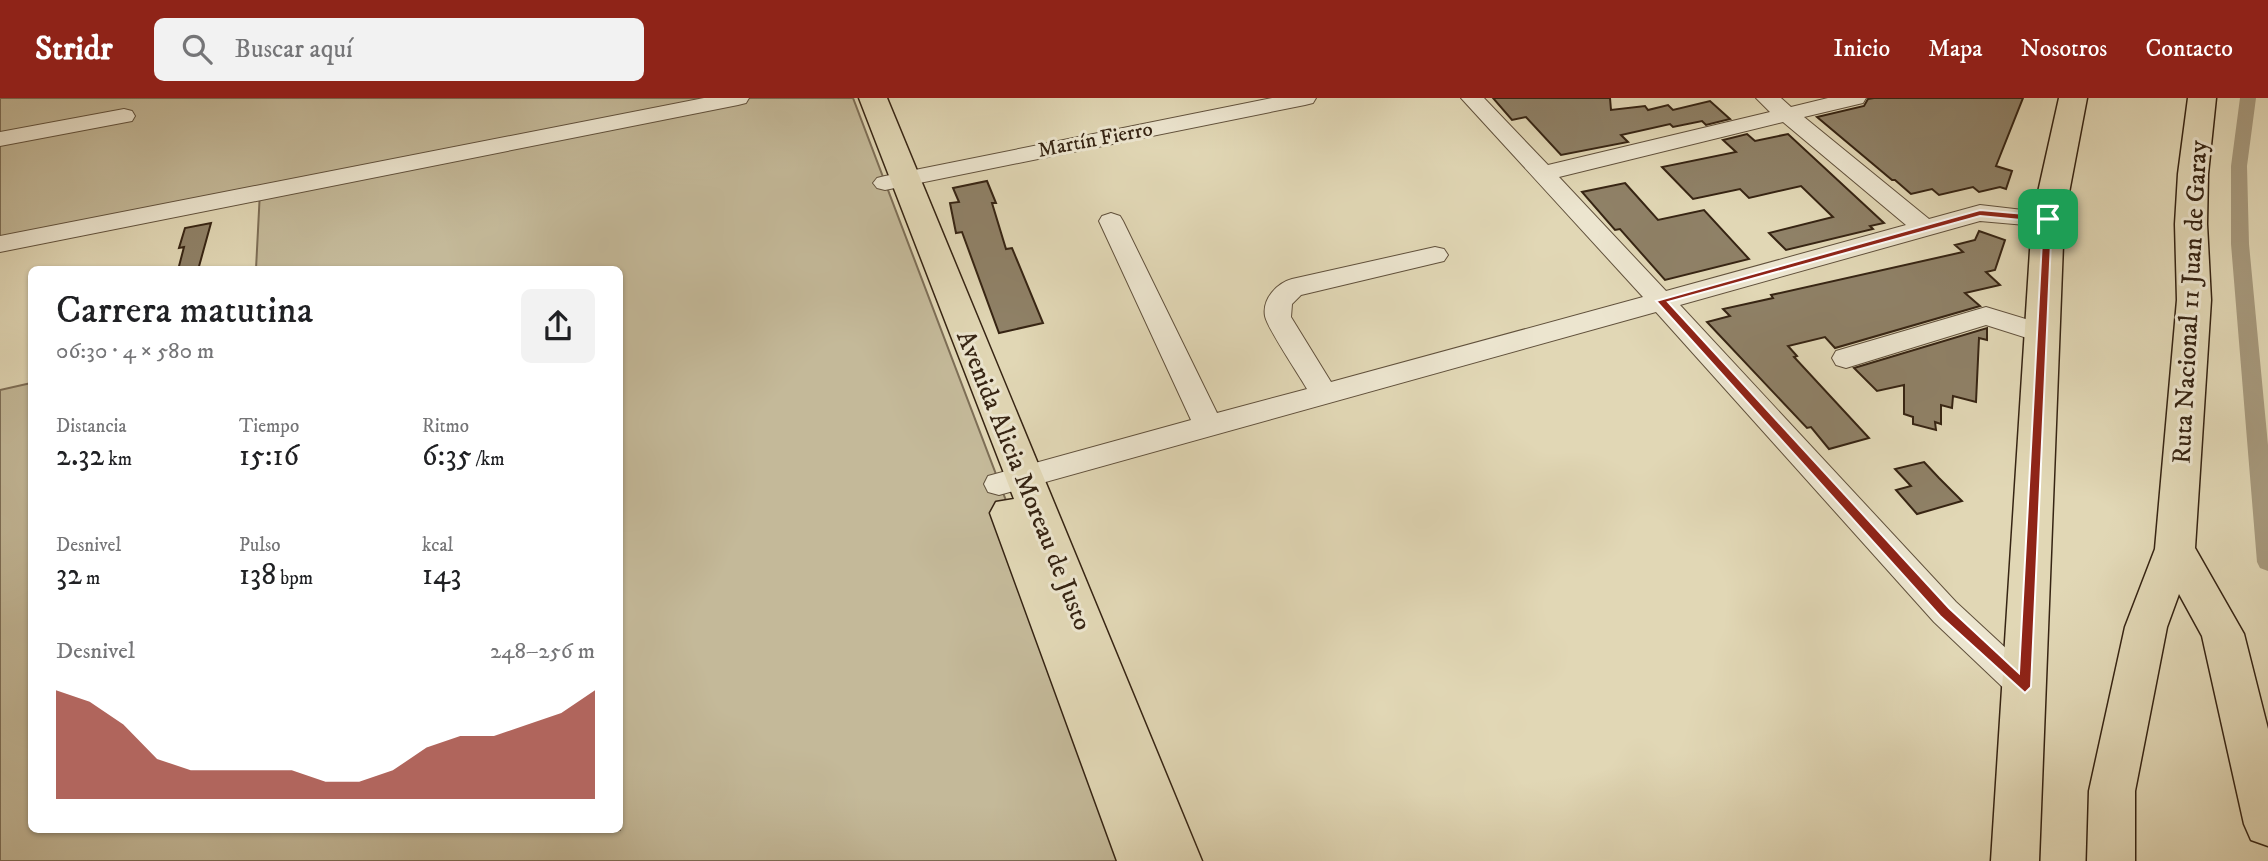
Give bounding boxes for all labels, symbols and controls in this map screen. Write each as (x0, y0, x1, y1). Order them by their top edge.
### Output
search box (154, 18, 644, 81)
text: Stridr (35, 29, 112, 70)
icon: search (178, 30, 216, 68)
text: Buscar aquí (234, 33, 353, 66)
text: Inicio (1833, 34, 1890, 64)
text: Mapa (1928, 34, 1983, 64)
text: Nosotros (2021, 34, 2107, 64)
text: Contacto (2145, 34, 2233, 64)
street label: Martín Fierro (1036, 116, 1155, 164)
street label: Ruta Nacional 11 Juan de Garay (2166, 139, 2215, 465)
pin (2018, 189, 2078, 249)
icon: arrive (2029, 200, 2067, 238)
text: Carrera matutina (56, 287, 313, 335)
button: share (521, 289, 595, 363)
street label: Avenida Alicia Moreau de Justo (948, 326, 1099, 635)
text: 06:30 · 4 × 580 m (56, 337, 214, 366)
text: Distancia (56, 415, 127, 438)
text: Tiempo (239, 415, 299, 438)
text: Ritmo (422, 415, 469, 438)
text: 2.32 (56, 438, 104, 475)
text: 15:16 (239, 438, 299, 475)
text: 6:35 (422, 438, 472, 475)
text: km (104, 448, 132, 471)
text: /km (472, 448, 504, 471)
text: Desnivel (56, 534, 121, 557)
text: Pulso (239, 534, 281, 557)
text: kcal (422, 534, 453, 557)
text: 32 (56, 557, 82, 594)
text: 138 (239, 557, 276, 594)
text: 143 (422, 557, 461, 594)
text: m (82, 567, 100, 590)
text: bpm (276, 567, 313, 590)
text: Desnivel (56, 637, 135, 666)
text: 248–256 m (490, 637, 595, 666)

